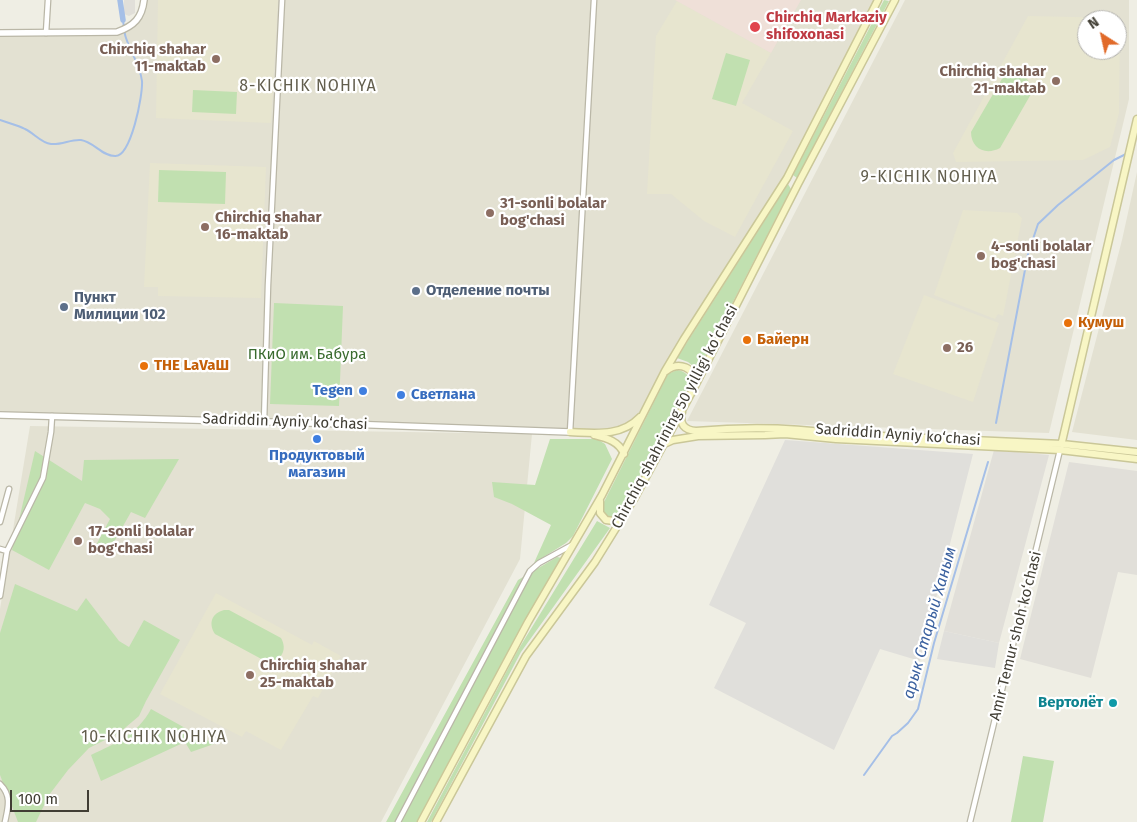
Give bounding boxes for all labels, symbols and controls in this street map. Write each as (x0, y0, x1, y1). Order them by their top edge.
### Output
place label: Chirchiq Markaziy shifoxonasi (766, 9, 887, 44)
north arrow (1077, 10, 1127, 60)
text: N (1085, 13, 1102, 33)
marker: Chirchiq Markaziy shifoxonasi (748, 20, 762, 34)
place label: Chirchiq shahar 11-maktab (99, 41, 206, 76)
marker: Chirchiq shahar 11-maktab (210, 53, 222, 65)
place label: Chirchiq shahar 21-maktab (939, 63, 1046, 98)
marker: Chirchiq shahar 21-maktab (1050, 75, 1062, 87)
district label: 8-KICHIK NOHIYA (237, 77, 379, 97)
district label: 9-KICHIK NOHIYA (859, 168, 999, 188)
place label: 31-sonli bolalar bog'chasi (500, 195, 606, 230)
marker: 31-sonli bolalar bog'chasi (484, 207, 496, 219)
place label: Chirchiq shahar 16-maktab (215, 209, 322, 244)
marker: Chirchiq shahar 16-maktab (199, 221, 211, 233)
place label: 4-sonli bolalar bog'chasi (991, 238, 1091, 273)
marker: 4-sonli bolalar bog'chasi (975, 250, 987, 262)
place label: Отделение почты (426, 282, 550, 300)
marker: Отделение почты (410, 285, 422, 297)
place label: Пункт Милиции 102 (74, 289, 166, 324)
marker: Пункт Милиции 102 (58, 301, 70, 313)
street label: Chirchiq shahrining 50 yilligi koʻchasi (608, 302, 742, 532)
place label: Кумуш (1078, 314, 1124, 332)
marker: Кумуш (1062, 317, 1074, 329)
place label: Байерн (757, 331, 809, 349)
marker: Байерн (741, 334, 753, 346)
place label: 26 (957, 339, 973, 357)
marker: 26 (941, 342, 953, 354)
park label: ПКиО им. Бабура (248, 346, 366, 364)
place label: THE LaVaШ (154, 357, 229, 375)
marker: THE LaVaШ (138, 360, 150, 372)
place label: Tegen (313, 382, 353, 400)
marker: Tegen (357, 385, 369, 397)
place label: Светлана (411, 386, 476, 404)
marker: Светлана (395, 389, 407, 401)
street label: Sadriddin Ayniy ko‘chasi (202, 410, 368, 434)
street label: Sadriddin Ayniy ko‘chasi (815, 420, 981, 450)
marker: Продуктовый магазин (311, 433, 323, 445)
place label: Продуктовый магазин (269, 447, 365, 482)
place label: 17-sonli bolalar bog'chasi (88, 523, 194, 558)
marker: 17-sonli bolalar bog'chasi (72, 535, 84, 547)
water label: арык Старый Ханым (899, 545, 961, 701)
street label: Amir Temur shoh ko‘chasi (986, 549, 1046, 723)
place label: Chirchiq shahar 25-maktab (260, 657, 367, 692)
marker: Chirchiq shahar 25-maktab (244, 669, 256, 681)
place label: Вертолёт (1038, 694, 1103, 712)
marker: Вертолёт (1107, 697, 1119, 709)
district label: 10-KICHIK NOHIYA (79, 728, 229, 748)
scale bar (12, 780, 91, 812)
text: 100 m (18, 790, 58, 808)

